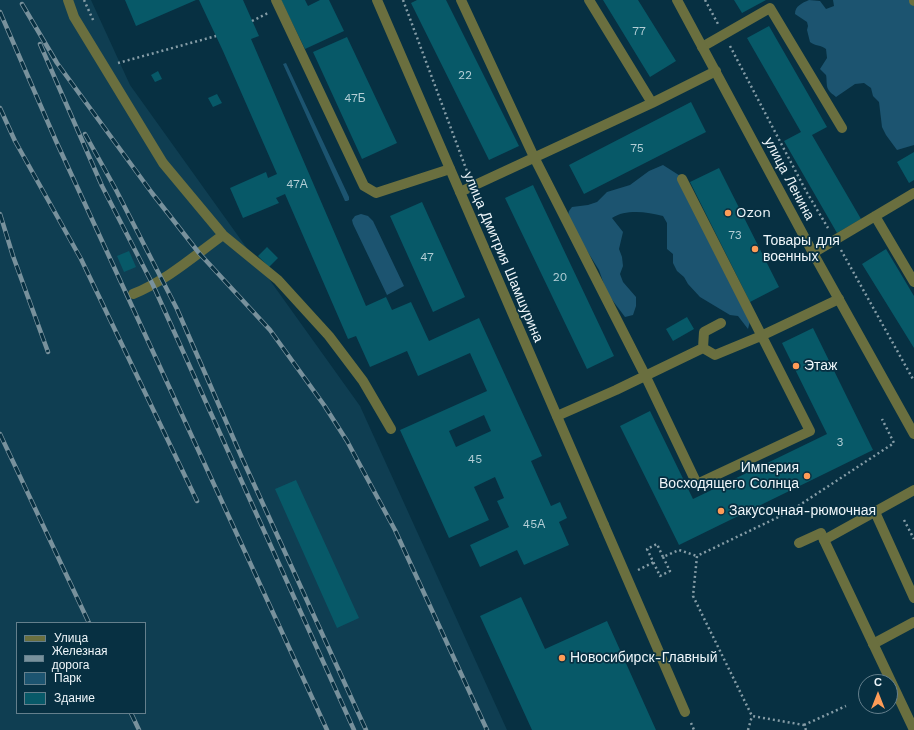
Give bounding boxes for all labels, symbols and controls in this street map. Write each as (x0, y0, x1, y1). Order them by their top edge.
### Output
house number: 77 (632, 24, 646, 38)
house number: 22 (458, 68, 472, 82)
house number: 47Б (344, 91, 366, 105)
street label: улица Ленина (760, 135, 818, 223)
house number: 75 (630, 141, 644, 155)
street label: улица Дмитрия Шамшурина (459, 169, 547, 345)
house number: 47А (286, 177, 308, 191)
place label: Ozon (736, 205, 771, 221)
marker: Ozon (723, 208, 733, 218)
house number: 73 (728, 228, 742, 242)
place label: Товары для военных (763, 233, 840, 266)
marker: Товары для военных (750, 244, 760, 254)
house number: 47 (420, 250, 434, 264)
house number: 20 (553, 270, 567, 284)
place label: Этаж (804, 358, 837, 374)
marker: Этаж (791, 361, 801, 371)
house number: 3 (837, 435, 843, 449)
house number: 45 (468, 452, 482, 466)
place label: Империя Восходящего Солнца (659, 460, 799, 492)
marker: Империя Восходящего Солнца (802, 471, 812, 481)
place label: Закусочная-рюмочная (729, 503, 876, 519)
marker: Закусочная-рюмочная (716, 506, 726, 516)
house number: 45А (523, 517, 545, 531)
legend (16, 622, 146, 714)
text: Улица (54, 631, 88, 645)
text: Железная дорога (52, 644, 108, 672)
place label: Новосибирск-Главный (570, 650, 717, 666)
marker: Новосибирск-Главный (557, 653, 567, 663)
text: Парк (54, 671, 81, 685)
north arrow (858, 674, 898, 714)
text: С (874, 676, 882, 689)
text: Здание (54, 691, 95, 705)

